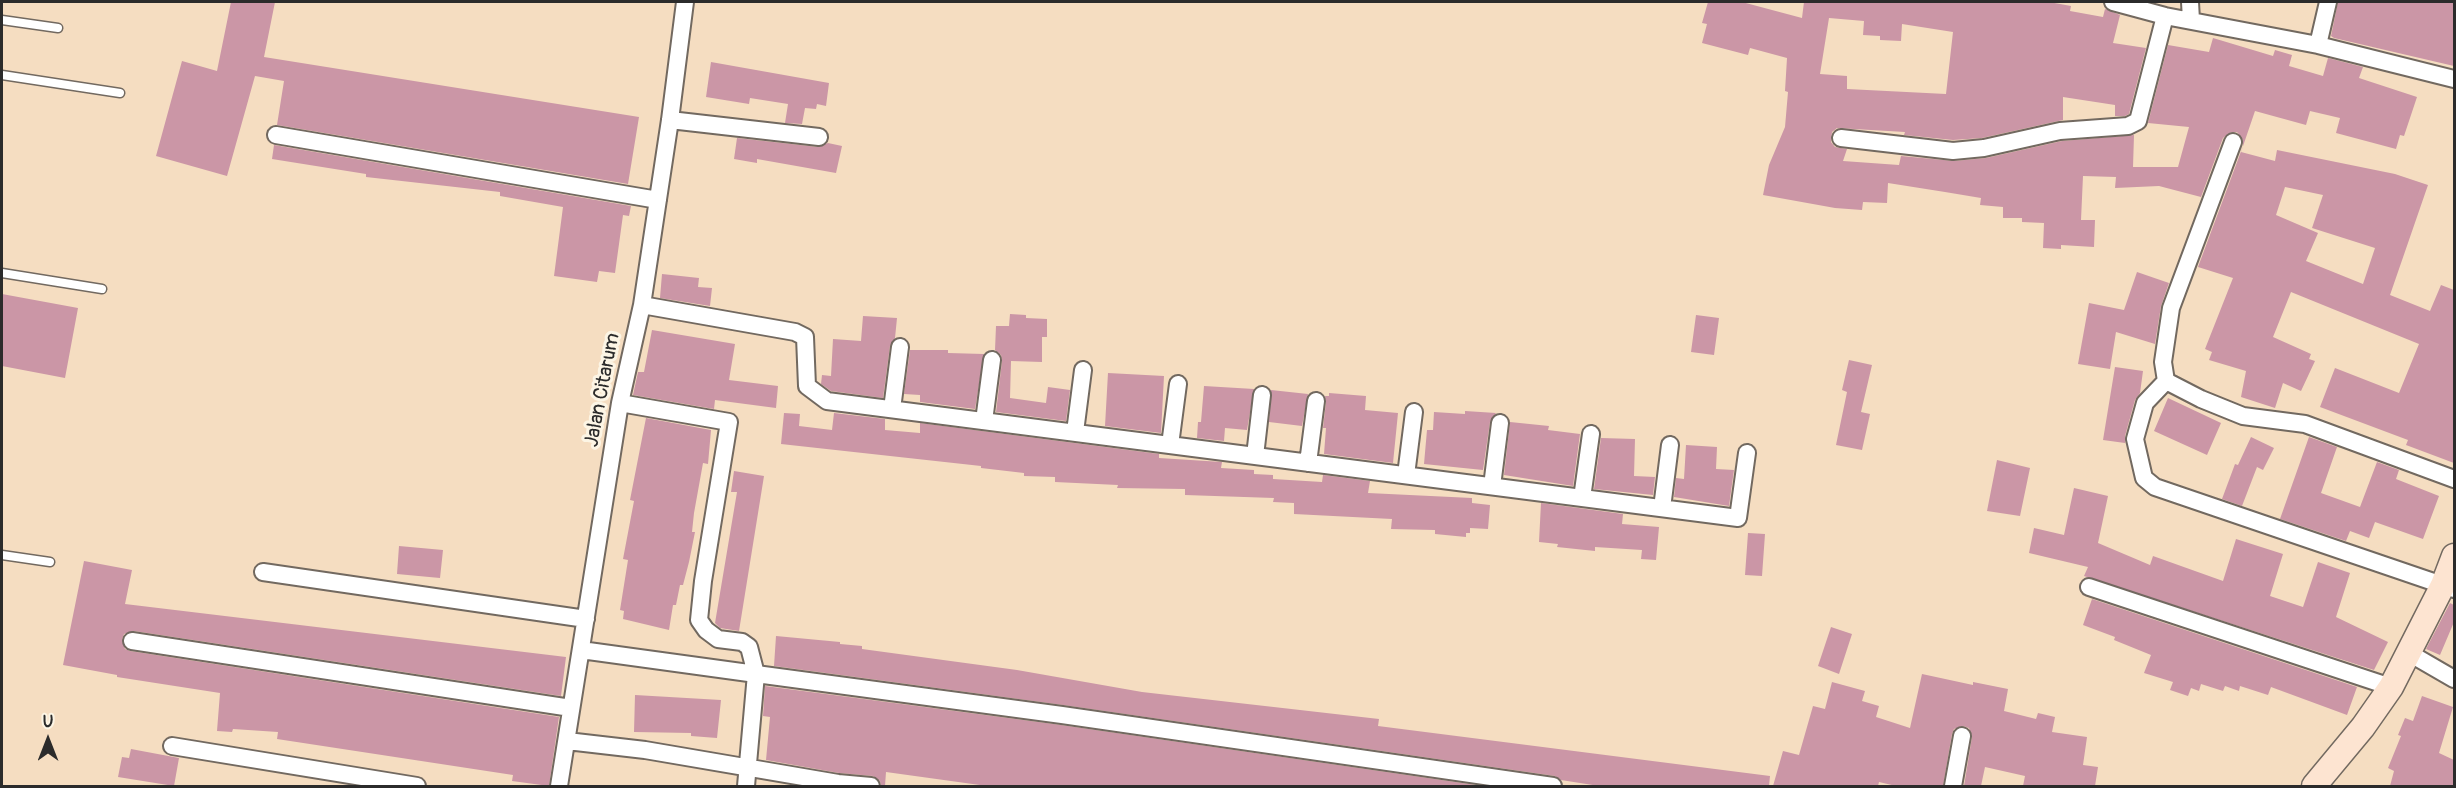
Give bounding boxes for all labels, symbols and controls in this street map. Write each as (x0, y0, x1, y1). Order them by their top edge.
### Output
street label: Jalan Citarum (580, 331, 626, 449)
north arrow (18, 710, 78, 770)
text: U (43, 712, 53, 732)

